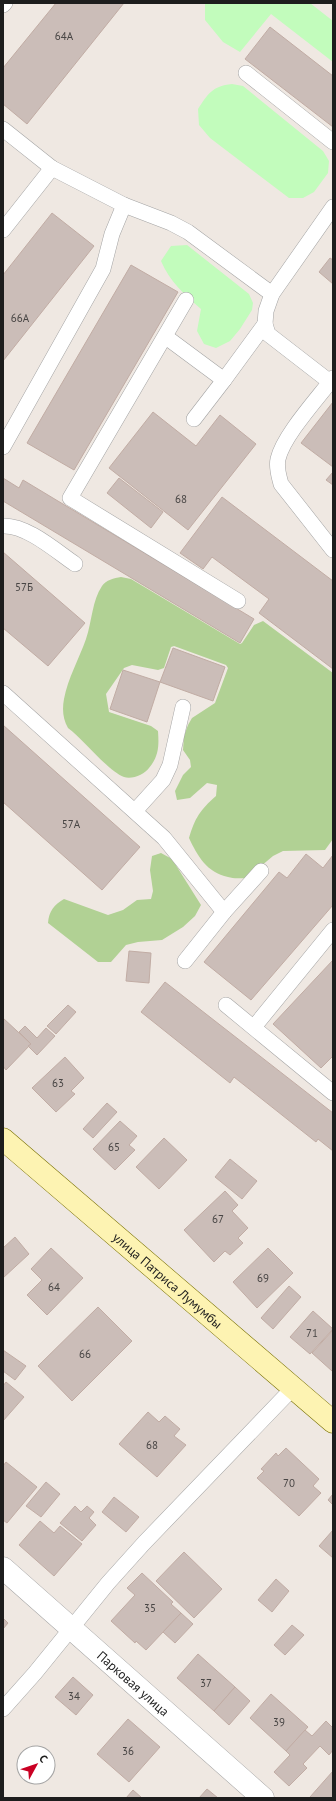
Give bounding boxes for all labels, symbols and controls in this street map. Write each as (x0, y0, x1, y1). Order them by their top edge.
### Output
house number: 64А (55, 29, 74, 43)
house number: 66А (11, 311, 30, 325)
house number: 68 (175, 492, 187, 506)
house number: 57Б (15, 580, 33, 594)
house number: 57А (62, 817, 81, 831)
house number: 63 (52, 1076, 64, 1090)
house number: 65 (108, 1140, 120, 1154)
house number: 67 (212, 1212, 224, 1226)
street label: улица Патриса Лумумбы (109, 1229, 226, 1332)
house number: 69 (257, 1271, 269, 1285)
house number: 64 (48, 1280, 60, 1294)
house number: 71 (306, 1326, 318, 1340)
house number: 66 (79, 1347, 91, 1361)
house number: 68 (146, 1438, 158, 1452)
house number: 70 (283, 1476, 295, 1490)
house number: 35 (144, 1601, 156, 1615)
street label: Парковая улица (93, 1647, 173, 1720)
house number: 37 (200, 1676, 212, 1690)
house number: 34 (68, 1689, 80, 1703)
house number: 39 (273, 1715, 285, 1729)
house number: 36 (122, 1744, 134, 1758)
north arrow (16, 1745, 56, 1785)
text: С (36, 1752, 51, 1765)

